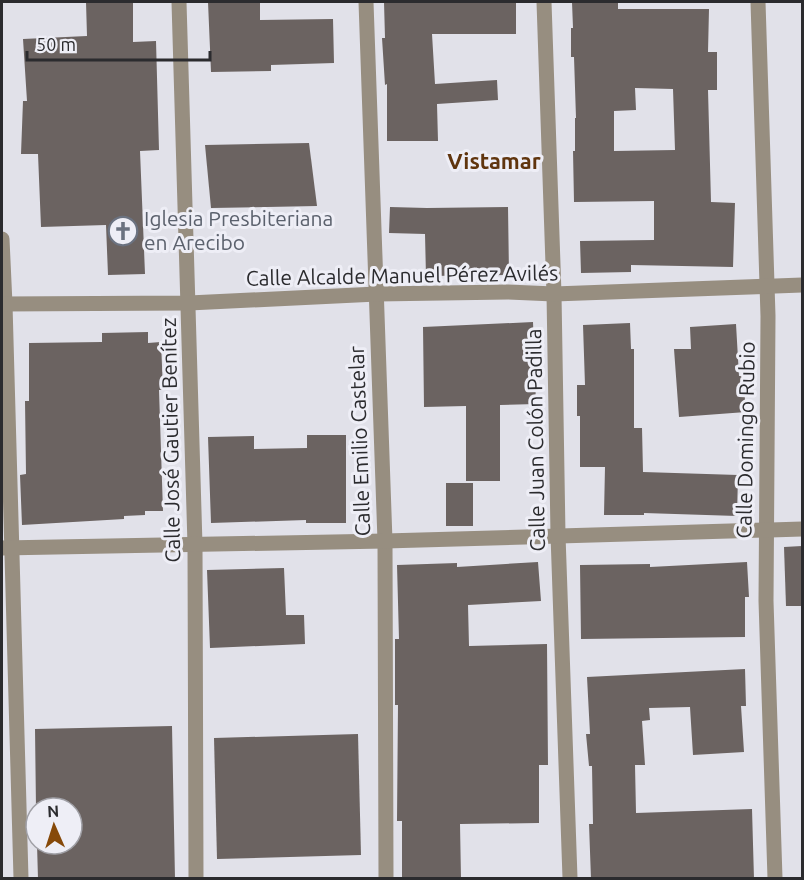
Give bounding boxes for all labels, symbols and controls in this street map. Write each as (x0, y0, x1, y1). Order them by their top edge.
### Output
scale bar (27, 24, 210, 62)
text: 50 m (36, 34, 76, 54)
district label: Vistamar (447, 148, 541, 173)
place label: Iglesia Presbiteriana en Arecibo (144, 206, 333, 254)
church icon: Iglesia Presbiteriana en Arecibo (107, 215, 139, 247)
street label: Calle Alcalde Manuel Pérez Avilés (246, 260, 558, 290)
street label: Calle José Gautier Benítez (156, 317, 184, 563)
street label: Calle Juan Colón Padilla (521, 328, 549, 552)
street label: Calle Domingo Rubio (731, 341, 759, 539)
street label: Calle Emilio Castelar (344, 345, 374, 537)
north arrow (24, 796, 84, 856)
text: N (47, 802, 60, 820)

